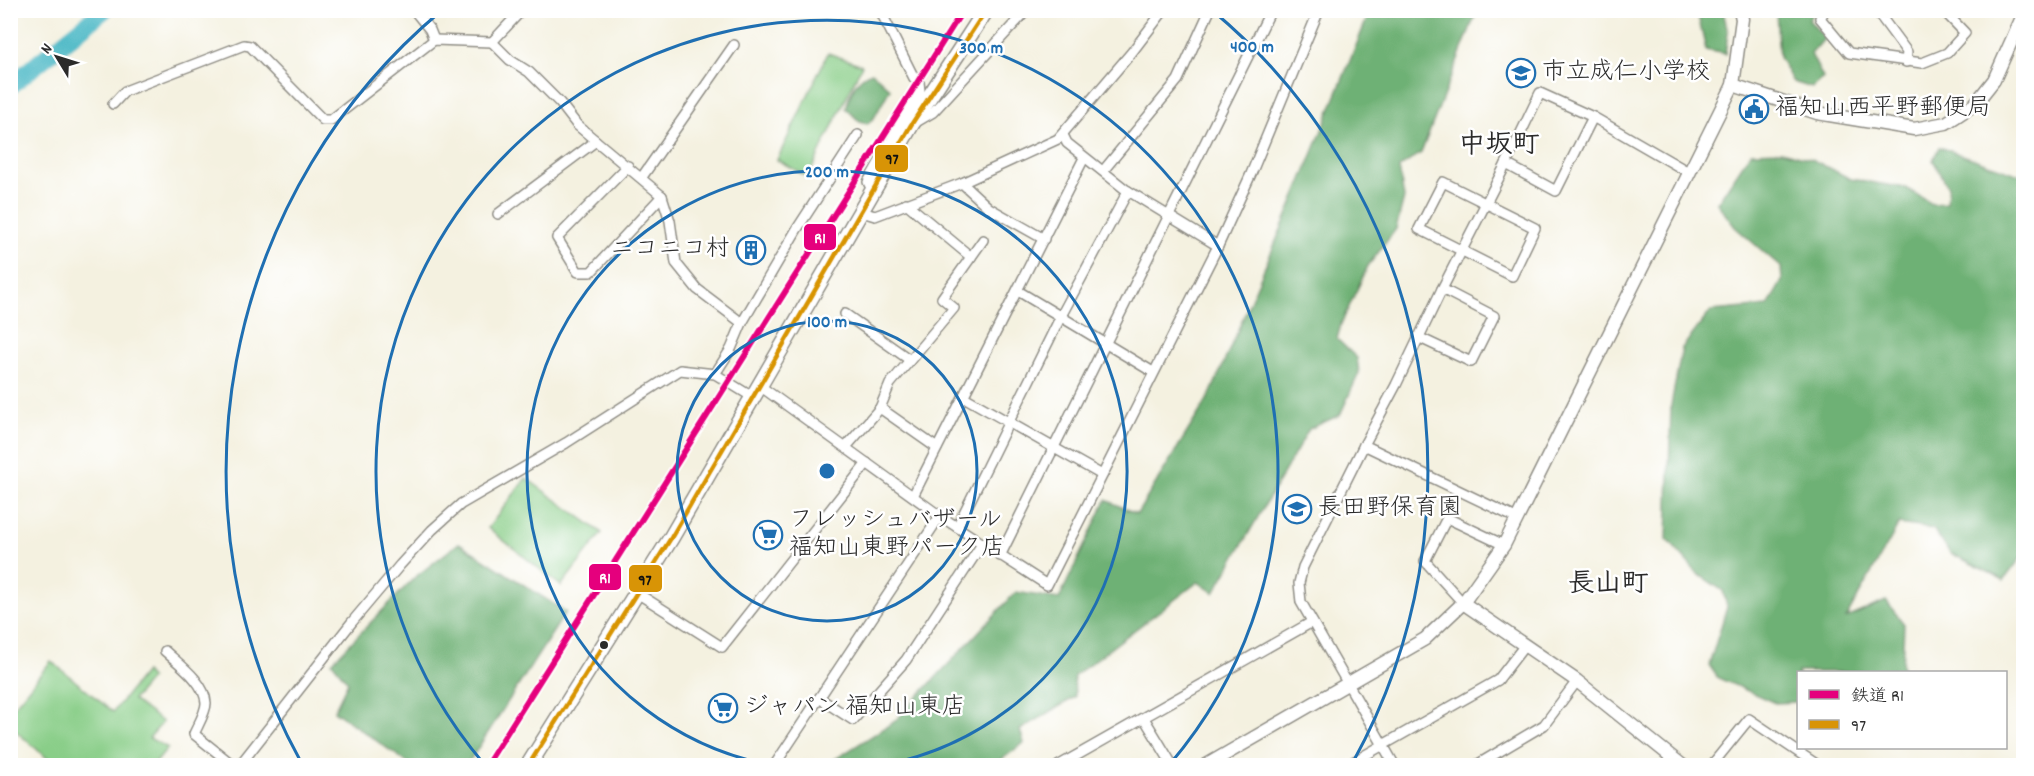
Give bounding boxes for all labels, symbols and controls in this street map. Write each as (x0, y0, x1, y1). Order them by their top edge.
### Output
north arrow (27, 27, 87, 87)
text: 400 m (1230, 36, 1274, 61)
text: 300 m (959, 37, 1003, 62)
text: N (36, 39, 59, 59)
place label: 市立成仁小学校 (1542, 56, 1710, 90)
school or university icon: 市立成仁小学校 (1505, 57, 1537, 89)
place label: 福知山西平野郵便局 (1775, 92, 1991, 126)
public building icon: 福知山西平野郵便局 (1738, 93, 1770, 125)
district label: 中坂町 (1459, 127, 1540, 166)
line badge: 97 (874, 144, 909, 173)
text: 97 (885, 149, 899, 172)
text: 200 m (805, 161, 849, 186)
line badge: R1 (803, 223, 837, 251)
text: R1 (814, 228, 826, 251)
place label: ニコニコ村 (610, 233, 730, 267)
building icon: ニコニコ村 (735, 234, 767, 266)
text: 100 m (807, 311, 847, 336)
centre of rings (817, 461, 837, 481)
place label: 長田野保育園 (1318, 492, 1462, 526)
school or university icon: 長田野保育園 (1281, 493, 1313, 525)
place label: フレッシュバザール 福知山東野パーク店 (789, 504, 1005, 566)
supermarket icon: フレッシュバザール 福知山東野パーク店 (752, 519, 784, 551)
line badge: R1 (588, 563, 622, 591)
line badge: 97 (628, 564, 663, 593)
district label: 長山町 (1568, 566, 1649, 605)
text: R1 (599, 568, 611, 591)
text: 97 (638, 570, 652, 593)
unlabelled marker (598, 639, 610, 651)
legend (1797, 671, 2007, 749)
text: 鉄道 R1 (1851, 685, 1904, 710)
place label: ジャパン 福知山東店 (744, 691, 966, 725)
supermarket icon: ジャパン 福知山東店 (707, 692, 739, 724)
text: 97 (1851, 715, 1866, 740)

